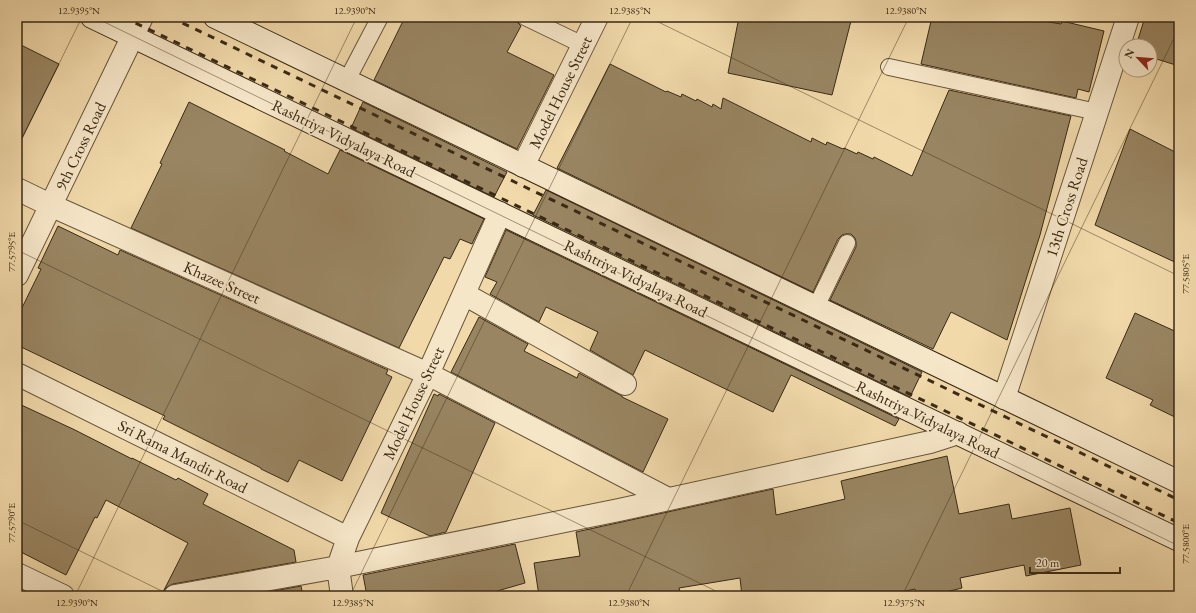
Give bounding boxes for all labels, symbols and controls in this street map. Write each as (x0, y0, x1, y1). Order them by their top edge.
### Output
text: 12.9395°N (58, 4, 100, 17)
text: 12.9390°N (334, 4, 376, 17)
text: 12.9385°N (609, 4, 651, 17)
text: 12.9380°N (885, 4, 927, 17)
street label: Model House Street (524, 33, 597, 152)
north arrow (1118, 38, 1158, 78)
text: N (1121, 46, 1137, 61)
street label: Rashtriya Vidyalaya Road (268, 95, 420, 183)
street label: 9th Cross Road (50, 98, 111, 194)
street label: 13th Cross Road (1041, 154, 1093, 260)
text: 77.5795°E (5, 232, 18, 272)
street label: Rashtriya Vidyalaya Road (560, 235, 712, 323)
text: 77.5805°E (1179, 254, 1192, 294)
street label: Khazee Street (180, 256, 263, 309)
street label: Model House Street (378, 343, 449, 463)
street label: Rashtriya Vidyalaya Road (852, 376, 1004, 464)
street label: Sri Rama Mandir Road (114, 415, 252, 499)
text: 77.5790°E (5, 503, 18, 543)
text: 77.5800°E (1179, 524, 1192, 564)
scale bar (1030, 549, 1120, 575)
text: 20 m (1036, 555, 1060, 571)
text: 12.9390°N (56, 596, 98, 609)
text: 12.9385°N (332, 596, 374, 609)
text: 12.9380°N (608, 596, 650, 609)
text: 12.9375°N (883, 596, 925, 609)

